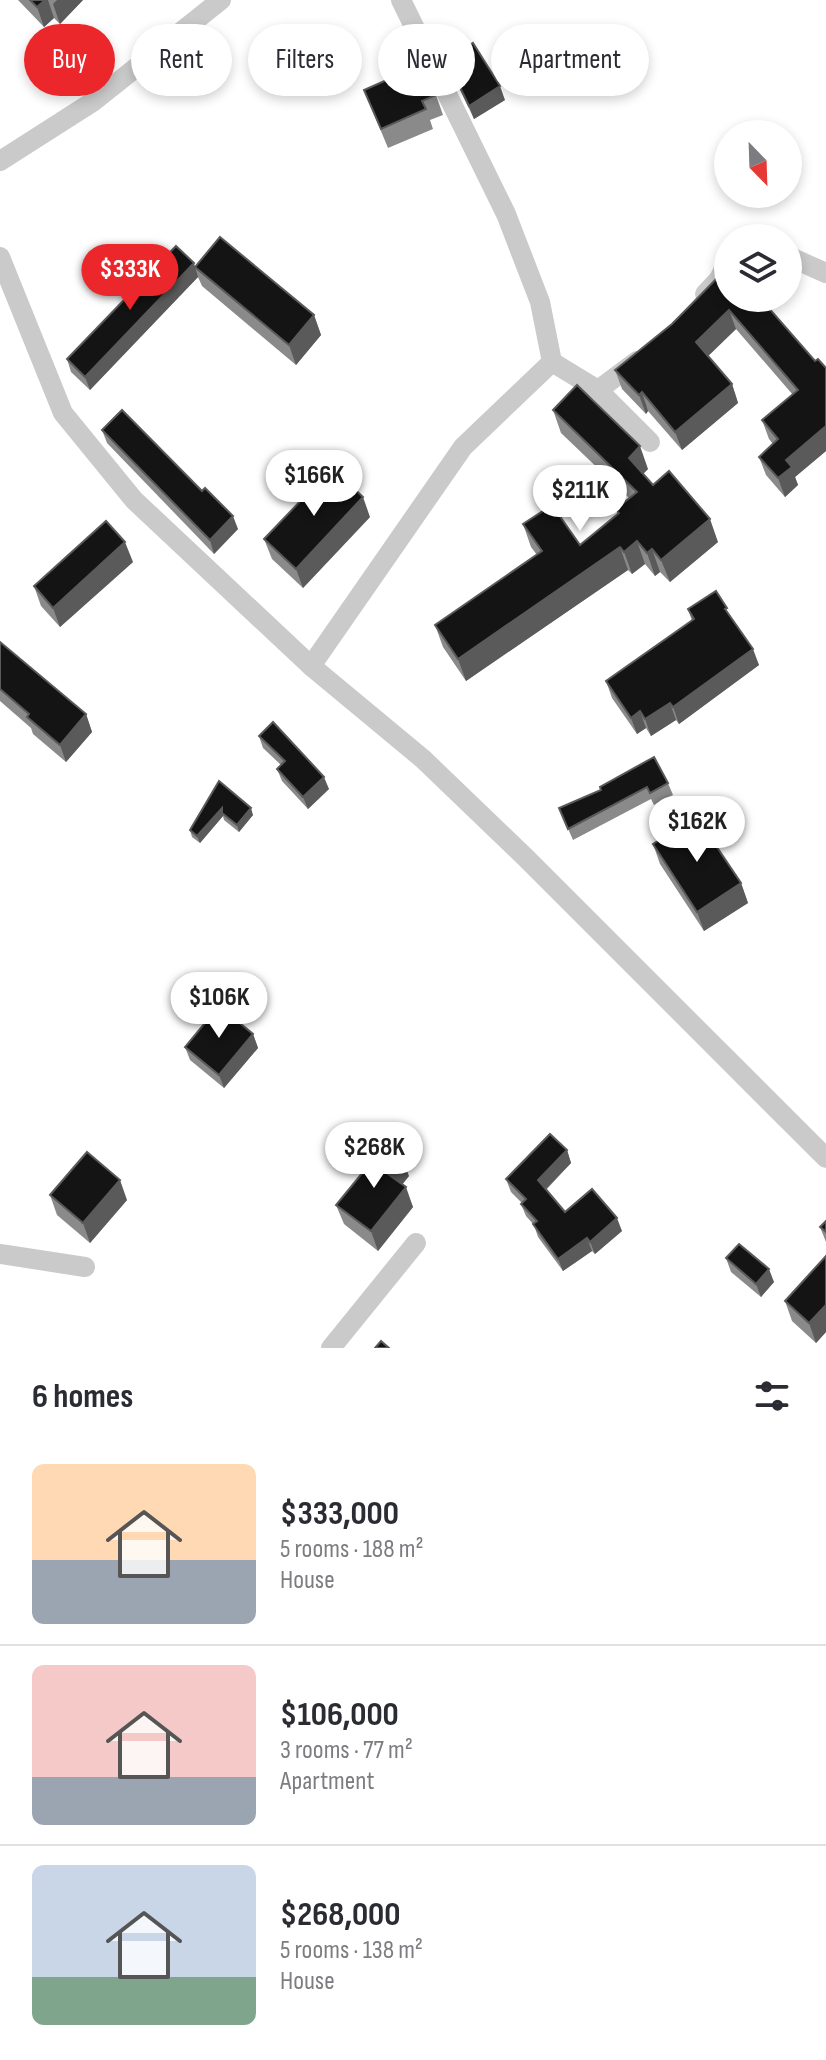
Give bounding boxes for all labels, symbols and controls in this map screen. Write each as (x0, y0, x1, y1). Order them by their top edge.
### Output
chip: Buy (24, 24, 115, 96)
chip: Rent (131, 24, 232, 96)
chip: Filters (248, 24, 362, 96)
chip: New (378, 24, 475, 96)
chip: Apartment (491, 24, 649, 96)
north arrow (714, 120, 802, 208)
map controls (714, 120, 802, 312)
button: layers (714, 224, 802, 312)
pin: $333K (74, 244, 186, 312)
text: $333K (99, 254, 161, 285)
pin: $166K (258, 450, 370, 518)
text: $166K (284, 460, 344, 491)
pin: $211K (524, 465, 636, 533)
text: $211K (551, 475, 609, 506)
pin: $162K (641, 796, 753, 864)
text: $162K (667, 806, 727, 837)
pin: $106K (163, 972, 275, 1040)
text: $106K (189, 982, 249, 1013)
pin: $268K (318, 1122, 430, 1190)
text: $268K (343, 1132, 405, 1163)
icon: filters (750, 1374, 794, 1418)
text: 6 homes (32, 1376, 133, 1417)
text: $333,000 (280, 1493, 399, 1534)
icon: home (96, 1496, 192, 1592)
text: 5 rooms · 188 m² (280, 1534, 423, 1565)
text: House (280, 1565, 335, 1596)
text: $106,000 (280, 1694, 399, 1735)
icon: home (96, 1697, 192, 1793)
text: 3 rooms · 77 m² (280, 1735, 413, 1766)
text: Apartment (280, 1766, 374, 1797)
text: $268,000 (280, 1894, 400, 1935)
icon: home (96, 1897, 192, 1993)
text: 5 rooms · 138 m² (280, 1935, 423, 1966)
text: House (280, 1966, 335, 1997)

